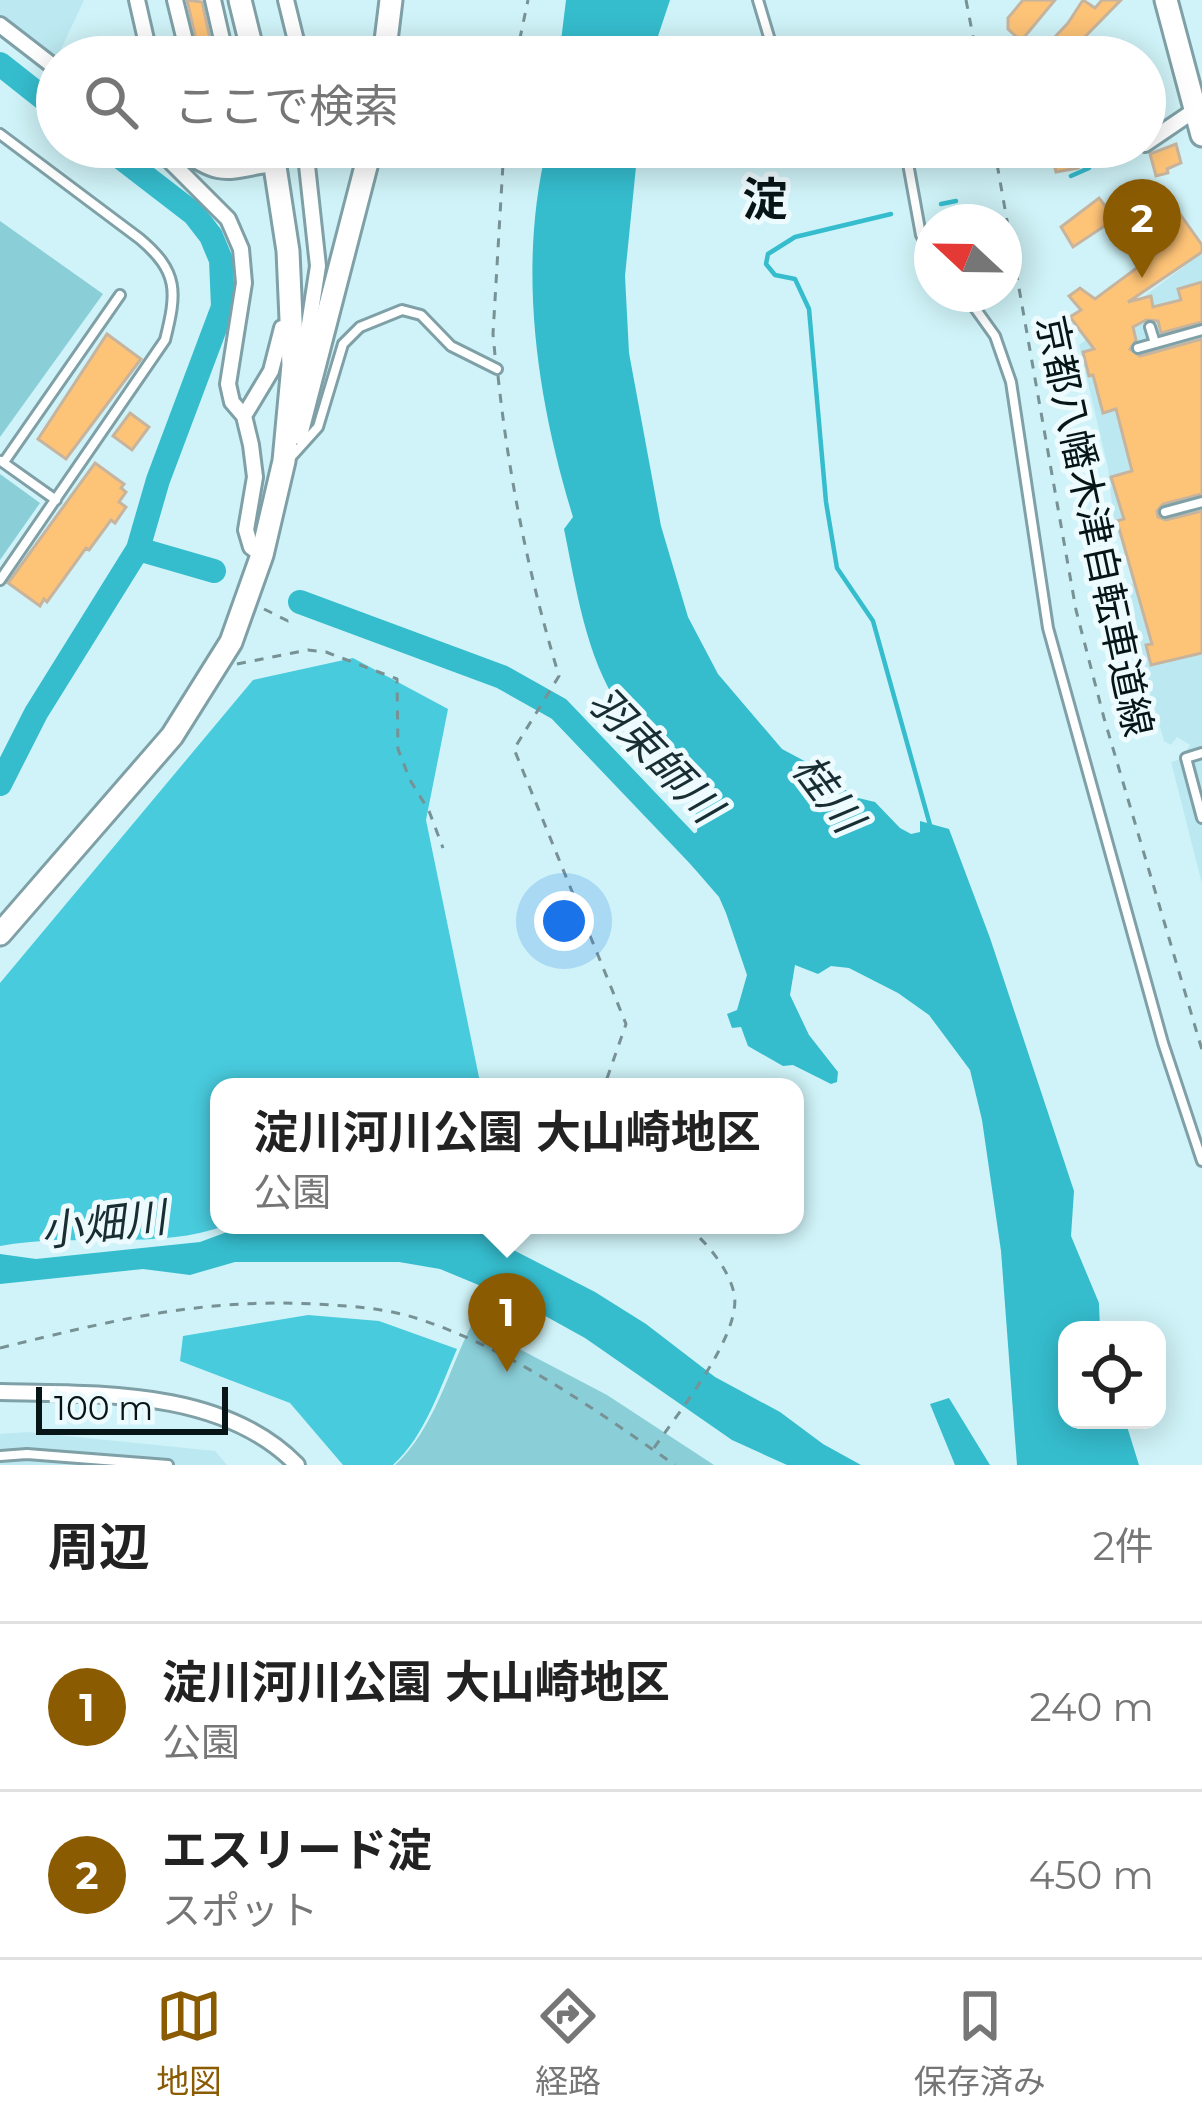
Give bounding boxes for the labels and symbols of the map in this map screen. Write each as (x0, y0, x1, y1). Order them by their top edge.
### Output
district label: 淀 (742, 171, 788, 226)
pin: 2 (1103, 179, 1181, 278)
north arrow (914, 204, 1022, 312)
street label: 京都八幡木津自転車道線 (1027, 311, 1163, 741)
water label: 羽束師川 (578, 676, 735, 835)
water label: 桂川 (782, 744, 876, 845)
your location (534, 891, 594, 951)
water label: 小畑川 (37, 1190, 173, 1257)
pin: 1 (468, 1273, 546, 1372)
scale bar (36, 1381, 228, 1434)

